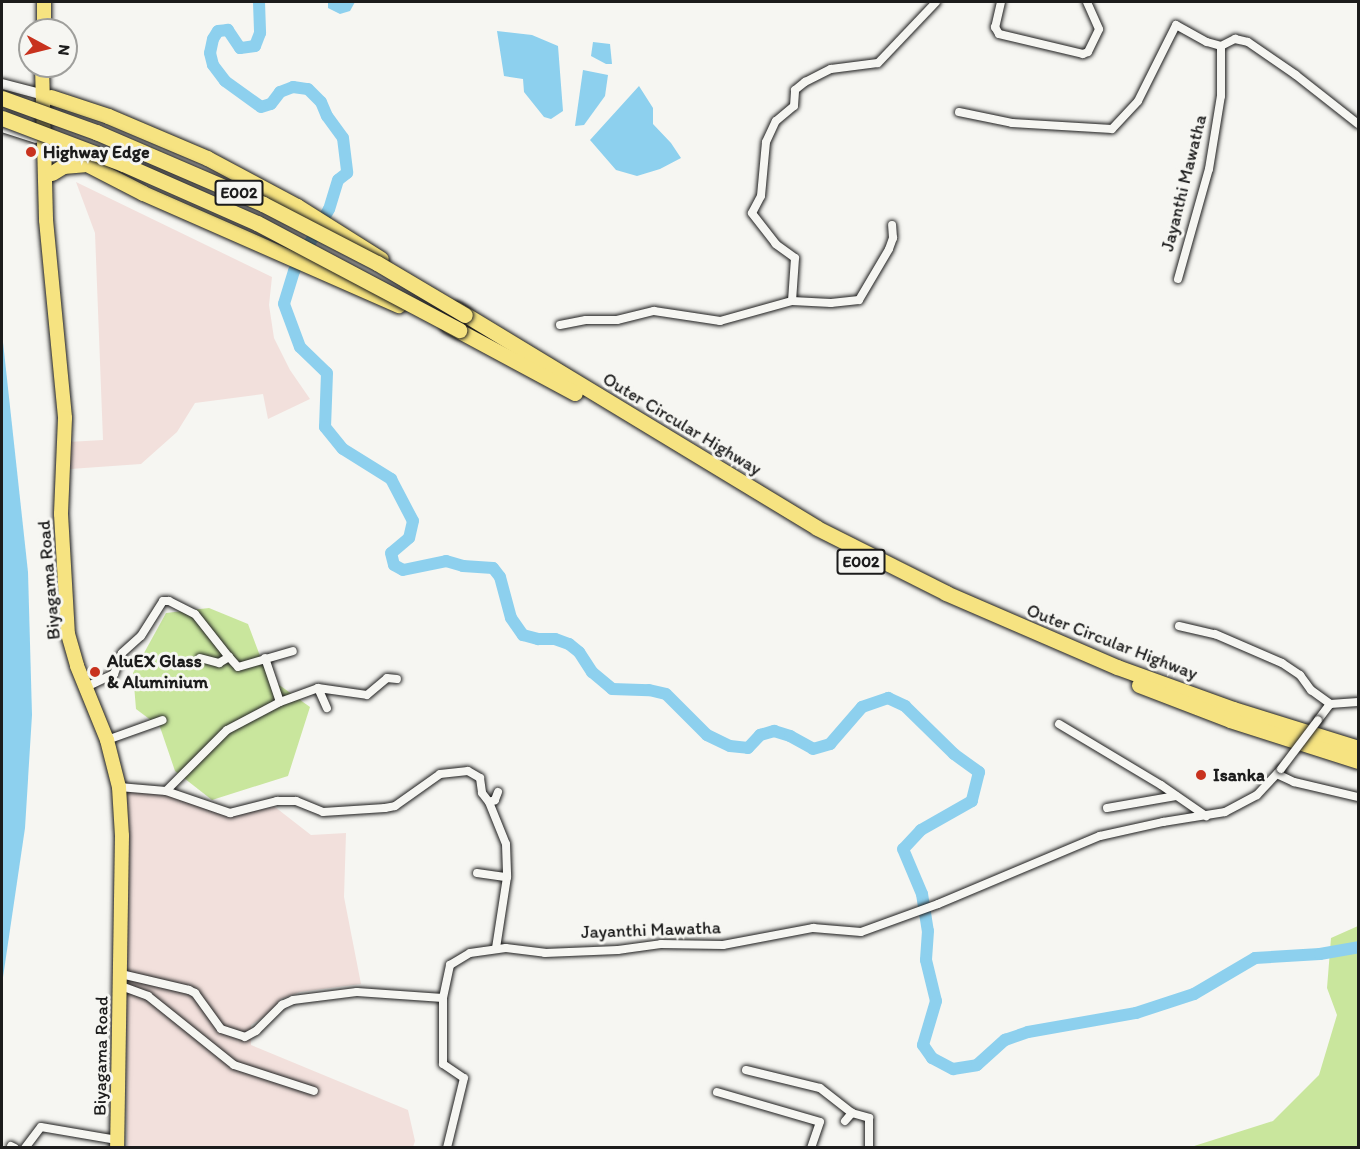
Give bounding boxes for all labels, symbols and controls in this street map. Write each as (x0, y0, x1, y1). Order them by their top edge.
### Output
north arrow (18, 18, 78, 78)
text: N (54, 43, 74, 57)
street label: Jayanthi Mawatha (1157, 113, 1211, 253)
place label: Highway Edge (43, 141, 150, 163)
marker: Highway Edge (24, 145, 38, 159)
road number: E002 (214, 180, 264, 206)
street label: Outer Circular Highway (599, 368, 765, 480)
street label: Biyagama Road (33, 520, 65, 640)
road number: E002 (836, 549, 886, 575)
street label: Outer Circular Highway (1024, 599, 1200, 685)
place label: AluEX Glass & Aluminium (107, 651, 208, 694)
marker: AluEX Glass & Aluminium (88, 665, 102, 679)
place label: Isanka (1213, 764, 1265, 786)
marker: Isanka (1194, 768, 1208, 782)
street label: Jayanthi Mawatha (581, 917, 721, 943)
street label: Biyagama Road (89, 996, 113, 1116)

